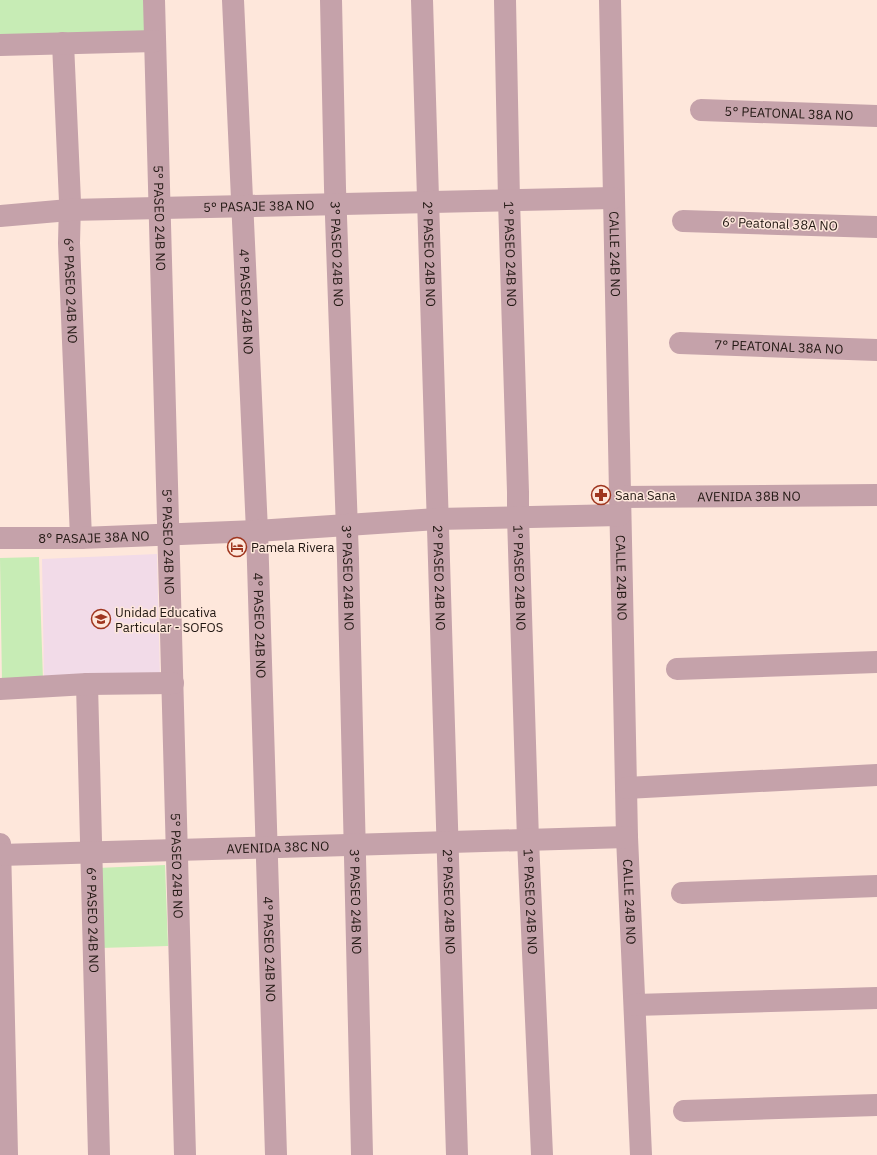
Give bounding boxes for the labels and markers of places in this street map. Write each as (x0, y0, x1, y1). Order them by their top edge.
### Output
pharmacy icon: Sana Sana (590, 484, 612, 506)
place label: Sana Sana (615, 487, 676, 504)
hotel icon: Pamela Rivera (226, 536, 248, 558)
place label: Pamela Rivera (251, 539, 334, 556)
place label: Unidad Educativa Particular - SOFOS (115, 604, 223, 636)
school or university icon: Unidad Educativa Particular - SOFOS (90, 608, 112, 630)

